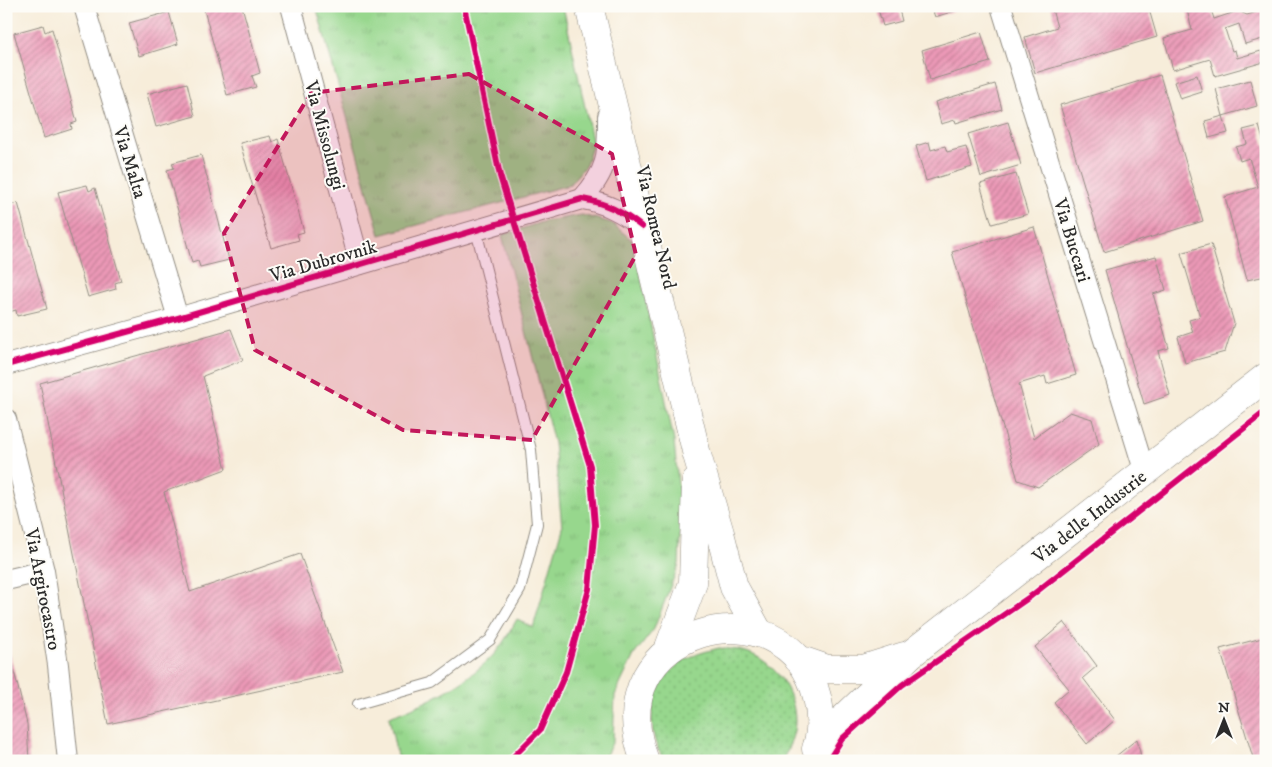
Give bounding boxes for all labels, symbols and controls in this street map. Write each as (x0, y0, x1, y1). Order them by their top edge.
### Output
street label: Via Missolungi (299, 77, 350, 193)
street label: Via Malta (107, 123, 151, 201)
street label: Via Romea Nord (630, 162, 681, 292)
street label: Via Buccari (1048, 195, 1095, 285)
street label: Via Dubrovnik (266, 235, 380, 288)
street label: Via delle Industrie (1028, 466, 1152, 569)
street label: Via Argirocastro (19, 525, 66, 652)
north arrow (1200, 694, 1250, 744)
text: N (1218, 699, 1230, 717)

